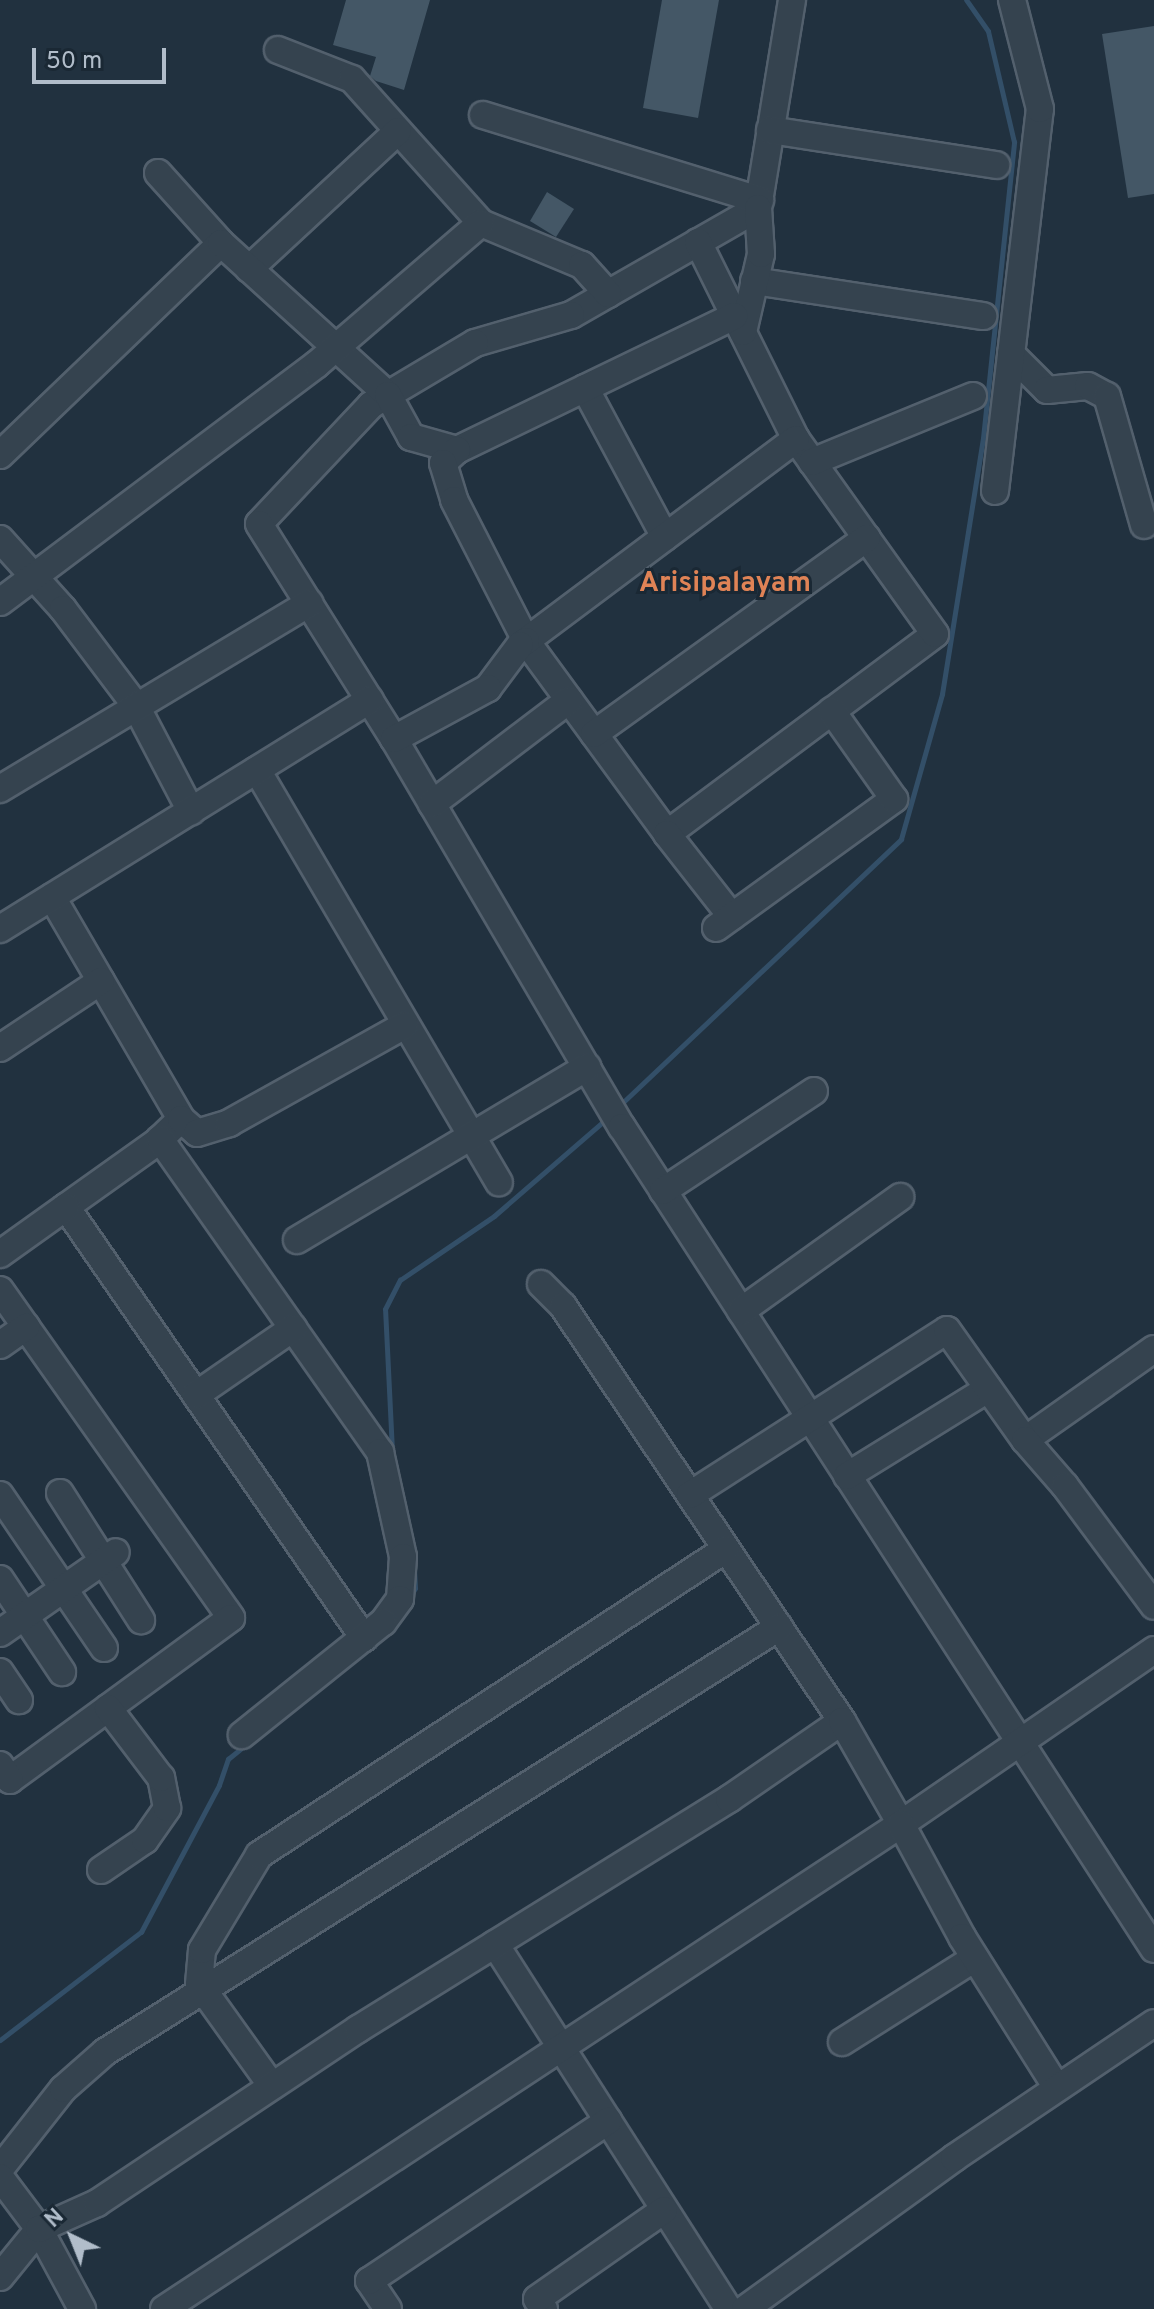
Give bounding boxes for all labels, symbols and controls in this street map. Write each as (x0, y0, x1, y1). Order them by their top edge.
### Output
scale bar (36, 32, 170, 82)
text: 50 m (46, 47, 102, 77)
district label: Arisipalayam (639, 567, 811, 601)
north arrow (32, 2197, 112, 2277)
text: N (40, 2204, 70, 2234)

